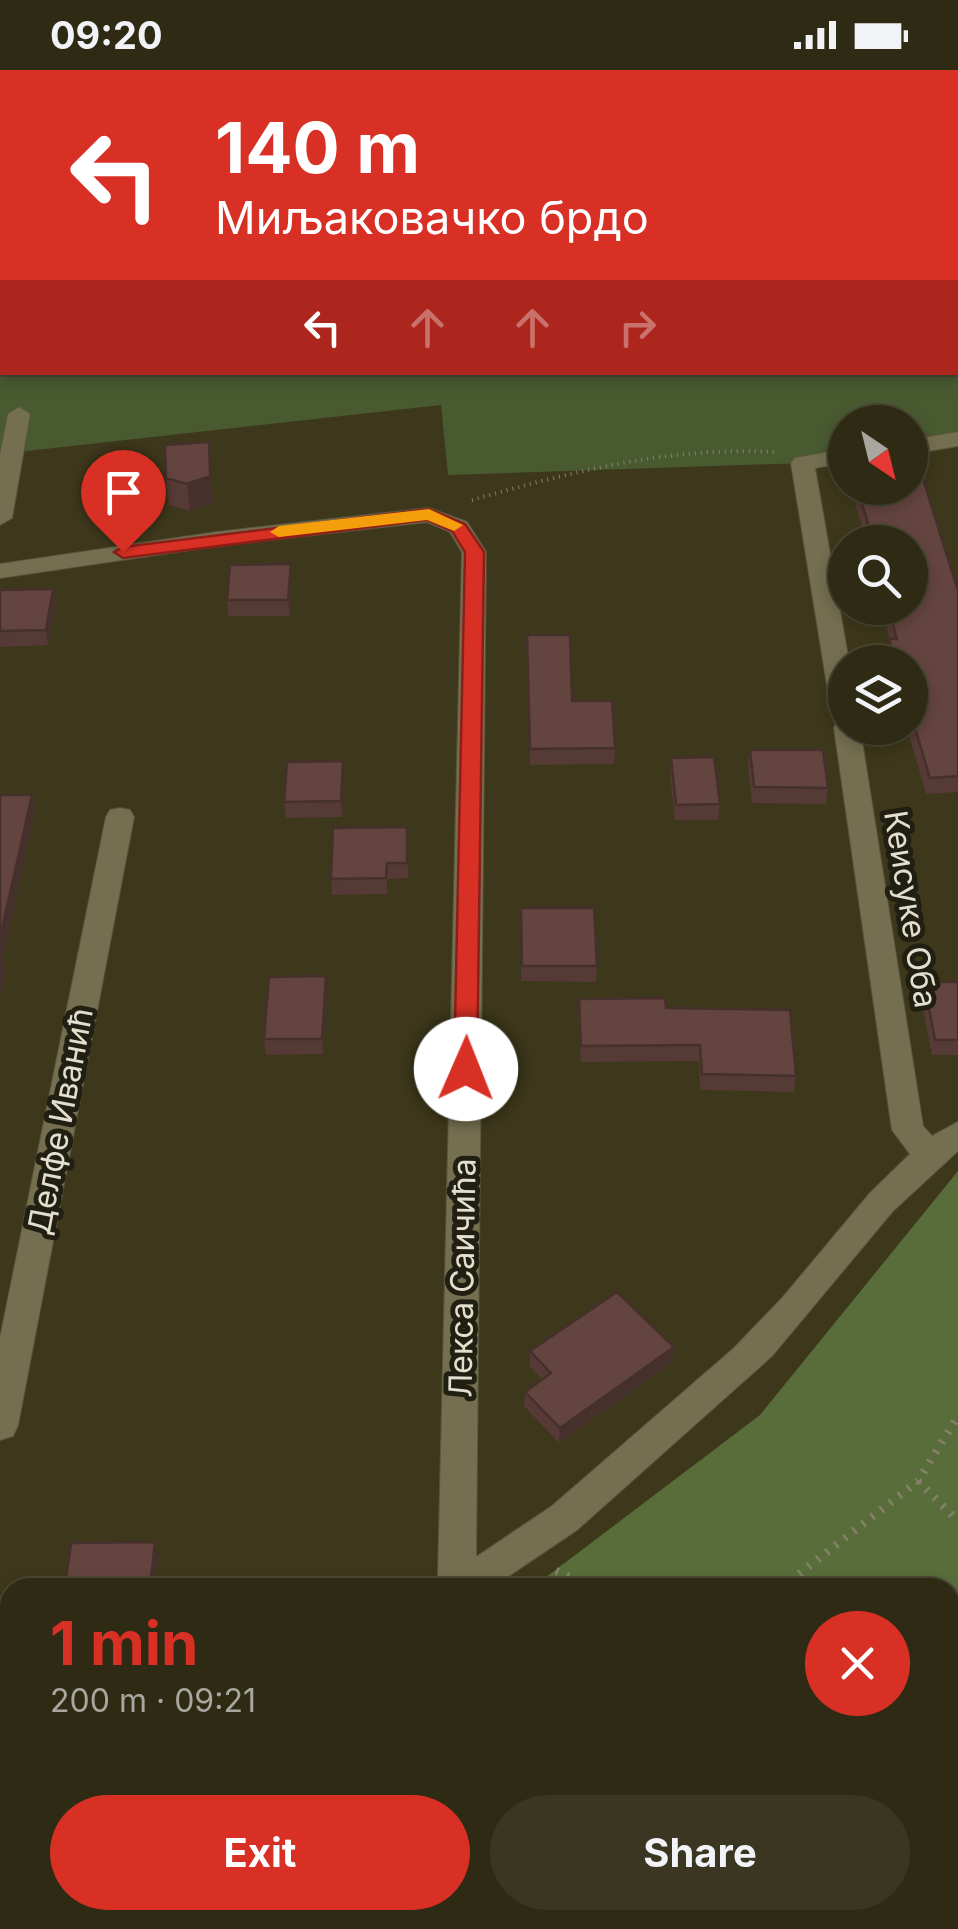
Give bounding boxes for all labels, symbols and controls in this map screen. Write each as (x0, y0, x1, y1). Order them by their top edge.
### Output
text: 09:20 (50, 12, 163, 58)
text: 140 m (215, 105, 420, 190)
icon: left (50, 110, 180, 240)
text: Миљаковачко брдо (215, 190, 649, 245)
icon: left (295, 300, 350, 355)
icon: ahead (400, 300, 455, 355)
icon: ahead (505, 300, 560, 355)
icon: right (610, 300, 665, 355)
north arrow (828, 405, 928, 505)
map controls (828, 405, 928, 745)
pin (81, 450, 166, 553)
icon: arrive (96, 465, 151, 520)
button: search (828, 525, 928, 625)
button: layers (828, 645, 928, 745)
street label: Кеисуке Оба (876, 808, 946, 1010)
street label: Делфе Иванић (19, 1004, 101, 1238)
position arrow (414, 1017, 518, 1121)
street label: Лекса Саичића (440, 1158, 484, 1398)
text: 1 min (50, 1607, 198, 1679)
button: close (805, 1611, 910, 1716)
text: 200 m · 09:21 (50, 1681, 256, 1720)
button: Exit (50, 1795, 470, 1910)
button: Share (490, 1795, 910, 1910)

